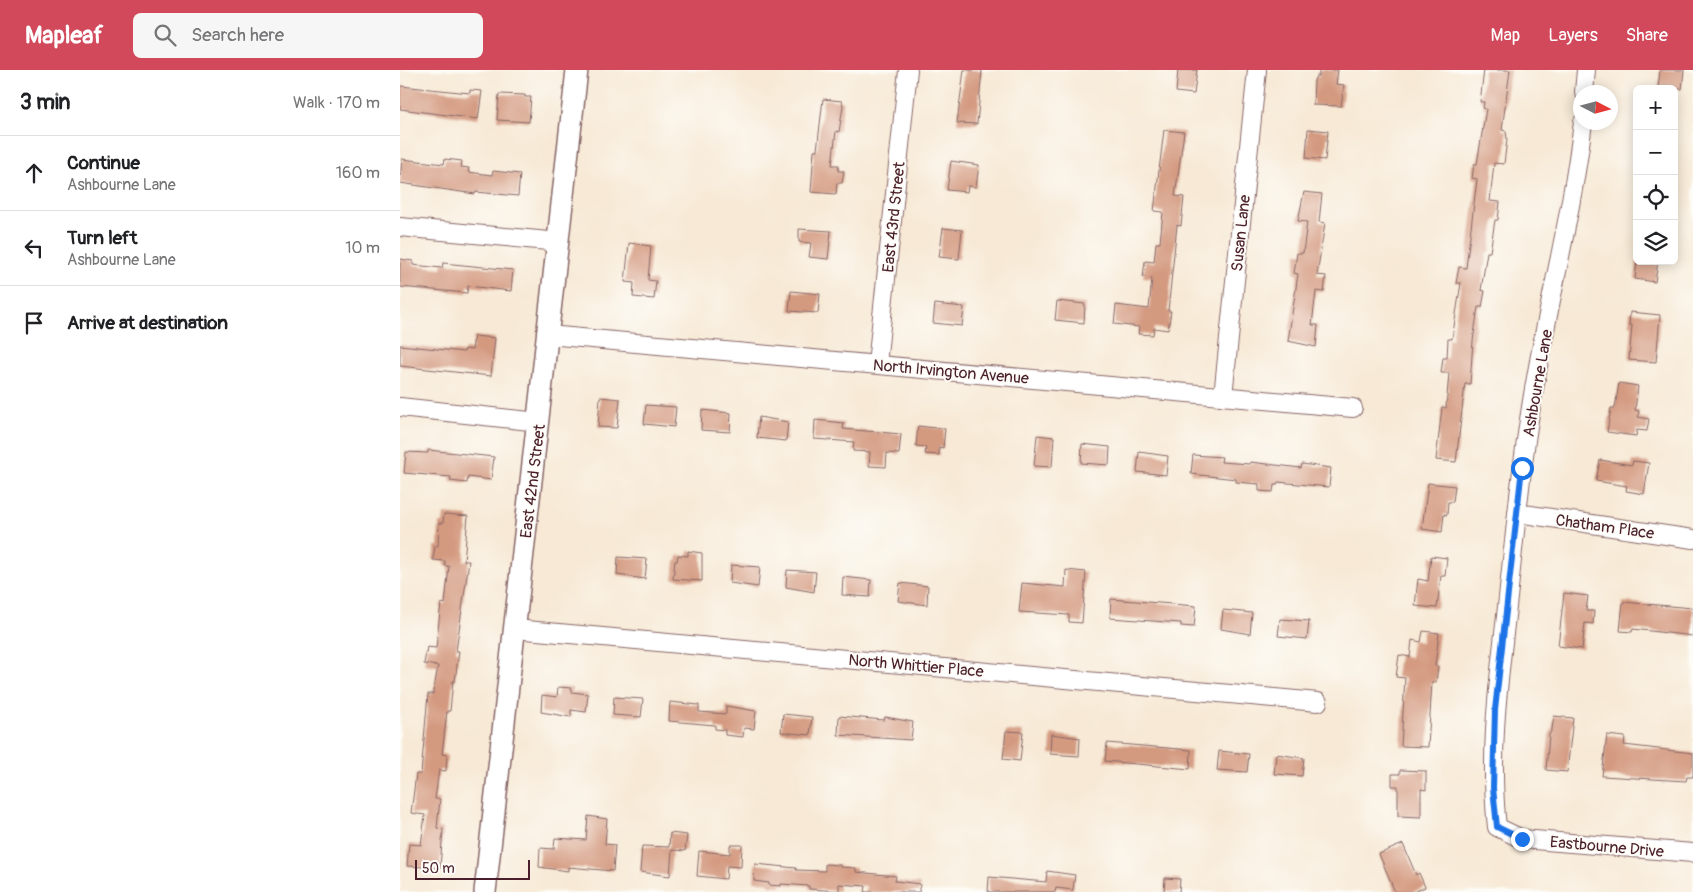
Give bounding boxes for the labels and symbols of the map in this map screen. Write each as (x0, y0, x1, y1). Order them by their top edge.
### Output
north arrow (1573, 85, 1618, 130)
street label: East 43rd Street (878, 160, 910, 273)
street label: Susan Lane (1227, 194, 1255, 272)
street label: Ashbourne Lane (1519, 328, 1557, 438)
street label: North Irvington Avenue (872, 355, 1030, 389)
street label: East 42nd Street (516, 422, 550, 539)
route start (1511, 457, 1534, 480)
street label: Chatham Place (1554, 510, 1656, 544)
street label: North Whittier Place (847, 650, 984, 682)
route end (1511, 828, 1534, 851)
street label: Eastbourne Drive (1549, 832, 1665, 862)
scale bar (415, 857, 530, 880)

